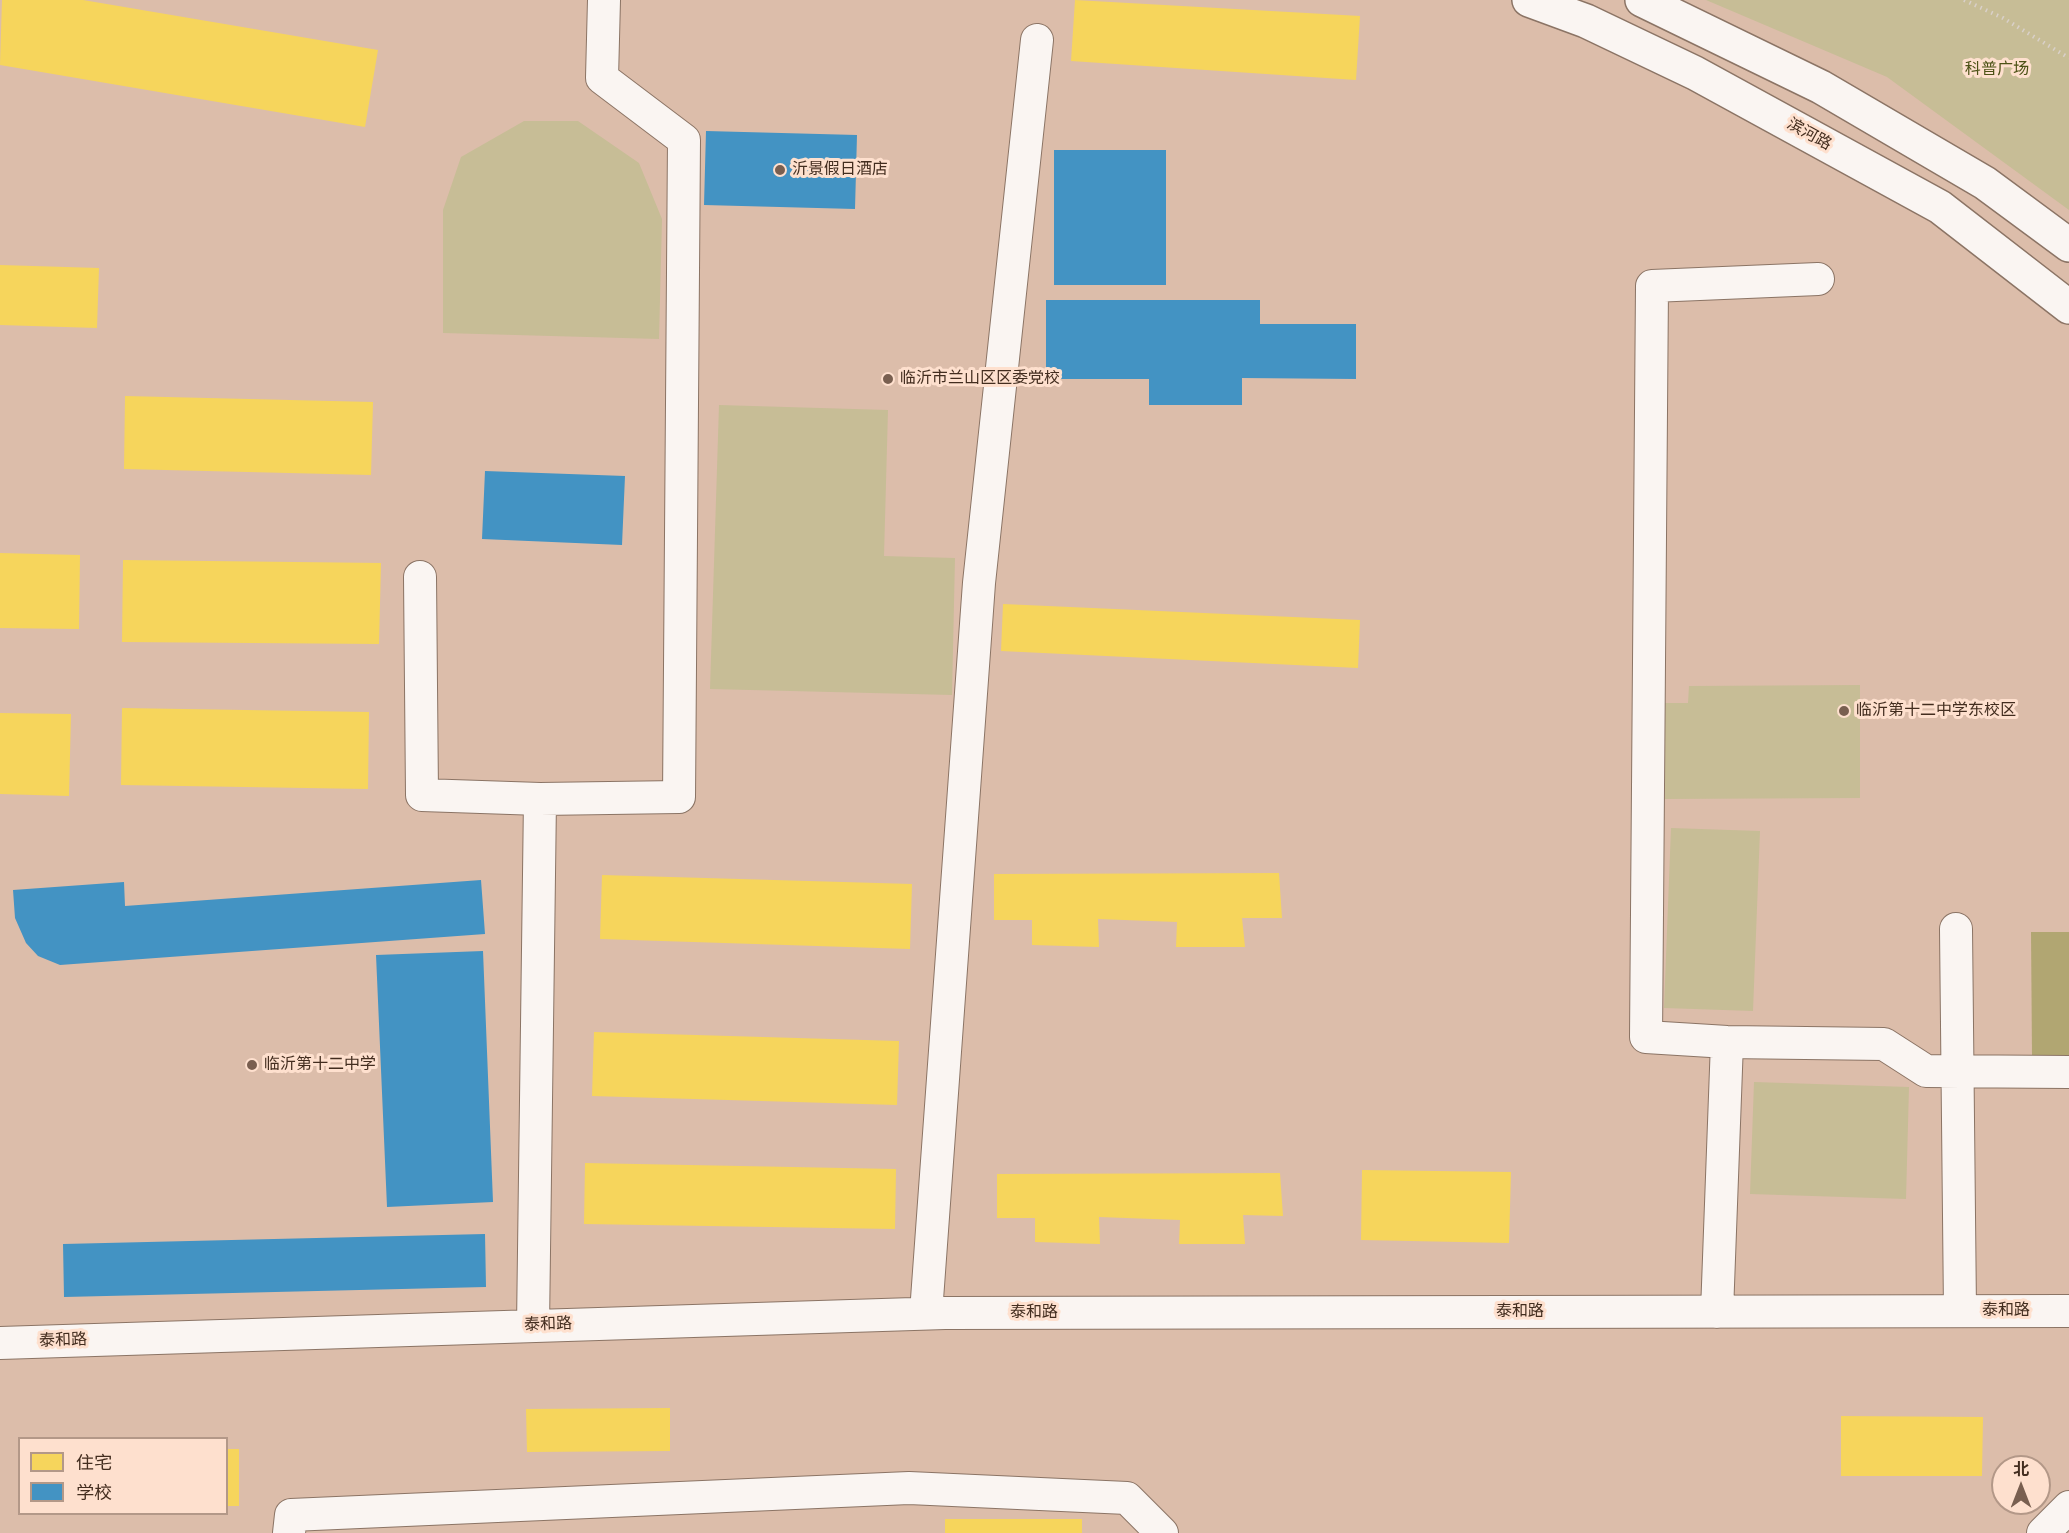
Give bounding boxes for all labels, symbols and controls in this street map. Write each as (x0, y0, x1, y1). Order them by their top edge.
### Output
park label: 科普广场 (1965, 60, 2029, 80)
street label: 滨河路 (1783, 115, 1835, 155)
place label: 沂景假日酒店 (792, 160, 888, 180)
marker: 沂景假日酒店 (773, 163, 787, 177)
place label: 临沂市兰山区区委党校 (900, 369, 1060, 389)
marker: 临沂市兰山区区委党校 (881, 372, 895, 386)
place label: 临沂第十二中学东校区 (1856, 701, 2016, 721)
marker: 临沂第十二中学东校区 (1837, 704, 1851, 718)
place label: 临沂第十二中学 (264, 1055, 376, 1075)
marker: 临沂第十二中学 (245, 1058, 259, 1072)
street label: 泰和路 (1982, 1301, 2030, 1321)
street label: 泰和路 (1496, 1302, 1544, 1322)
street label: 泰和路 (1010, 1303, 1058, 1323)
street label: 泰和路 (524, 1315, 572, 1335)
street label: 泰和路 (39, 1331, 87, 1351)
legend (18, 1437, 228, 1515)
text: 住宅 (76, 1449, 112, 1476)
north arrow (1991, 1455, 2051, 1515)
text: 北 (2013, 1457, 2029, 1481)
text: 学校 (76, 1479, 112, 1506)

